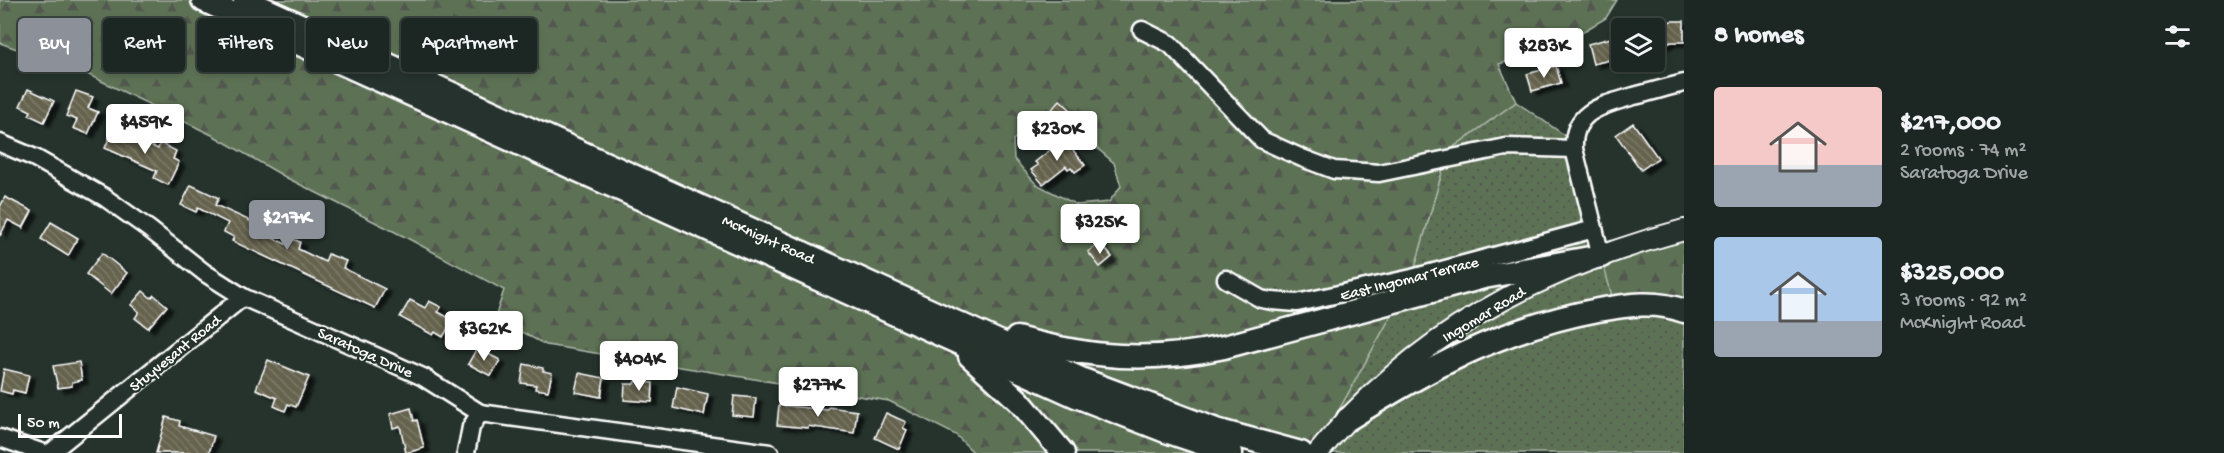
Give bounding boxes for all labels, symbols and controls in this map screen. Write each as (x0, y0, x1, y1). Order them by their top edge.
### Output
chip: Buy (18, 18, 91, 72)
chip: Rent (103, 18, 185, 72)
chip: Filters (197, 18, 294, 72)
chip: New (306, 18, 389, 72)
chip: Apartment (401, 18, 537, 72)
map controls (1611, 18, 1665, 72)
button: layers (1611, 18, 1665, 72)
icon: filters (2161, 20, 2194, 53)
text: 8 homes (1714, 21, 1803, 52)
pin: $283K (1502, 28, 1586, 79)
text: $283K (1518, 36, 1570, 59)
pin: $459K (103, 104, 187, 155)
text: $217,000 (1900, 109, 2001, 140)
pin: $230K (1015, 111, 1099, 162)
icon: home (1762, 111, 1834, 183)
text: $459K (120, 112, 170, 135)
text: $230K (1031, 119, 1083, 142)
text: 2 rooms · 74 m² (1900, 140, 2026, 163)
text: Saratoga Drive (1900, 163, 2028, 186)
pin: $217K (245, 200, 329, 251)
pin: $325K (1058, 204, 1142, 255)
text: $217K (263, 208, 311, 231)
street label: McKnight Road (718, 212, 818, 271)
text: $325K (1075, 212, 1125, 235)
street label: East Ingomar Terrace (1339, 254, 1482, 307)
text: $325,000 (1900, 259, 2004, 290)
icon: home (1762, 261, 1834, 333)
street label: Ingomar Road (1440, 283, 1531, 348)
text: 3 rooms · 92 m² (1900, 290, 2027, 313)
street label: Stuyvesant Road (127, 311, 227, 397)
pin: $362K (442, 311, 526, 362)
text: McKnight Road (1900, 313, 2024, 336)
text: $362K (459, 319, 509, 342)
street label: Saratoga Drive (314, 325, 416, 384)
pin: $404K (597, 341, 681, 392)
text: $404K (614, 349, 664, 372)
pin: $277K (776, 367, 860, 418)
text: $277K (793, 375, 843, 398)
scale bar (18, 411, 122, 438)
text: 50 m (27, 415, 60, 434)

